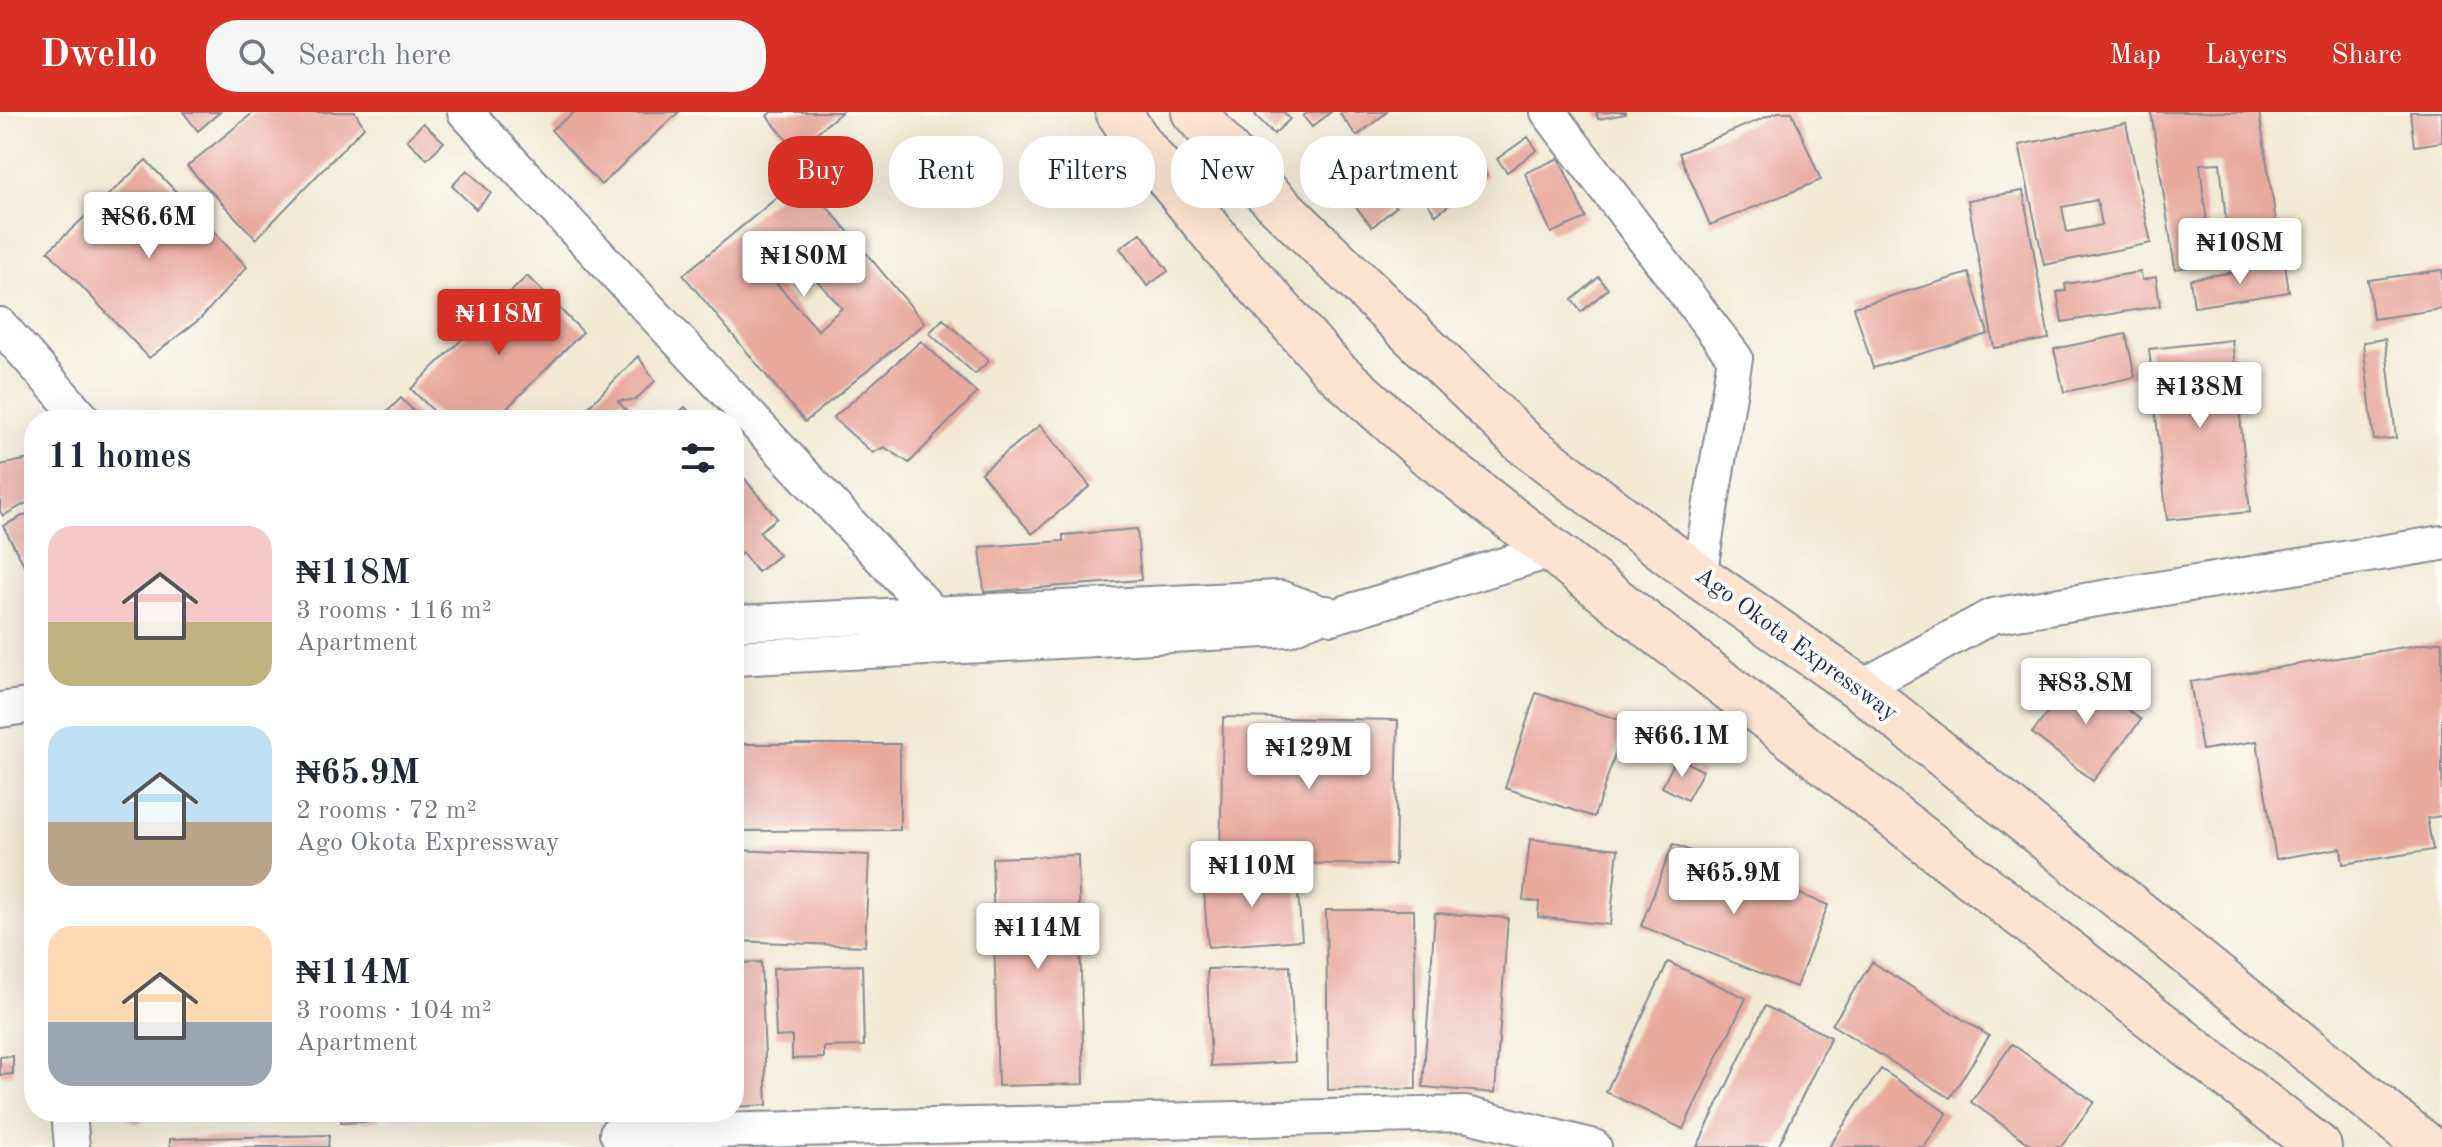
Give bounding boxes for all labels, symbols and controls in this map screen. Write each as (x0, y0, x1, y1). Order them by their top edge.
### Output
search box (206, 20, 766, 92)
icon: search (234, 34, 278, 78)
text: Dwello (40, 37, 158, 75)
text: Search here (298, 41, 451, 71)
text: Map (2109, 42, 2161, 70)
text: Layers (2205, 42, 2287, 70)
text: Share (2331, 42, 2402, 70)
chip: Buy (768, 136, 873, 208)
chip: Rent (889, 136, 1003, 208)
chip: Filters (1019, 136, 1155, 208)
chip: New (1171, 136, 1284, 208)
chip: Apartment (1300, 136, 1487, 208)
pin: ₦86.6M (84, 192, 214, 260)
text: ₦86.6M (102, 205, 196, 231)
pin: ₦108M (2184, 218, 2296, 286)
pin: ₦180M (748, 231, 860, 299)
text: ₦108M (2196, 231, 2284, 257)
text: ₦180M (760, 244, 848, 270)
pin: ₦118M (443, 289, 555, 357)
text: ₦118M (455, 302, 543, 328)
pin: ₦138M (2144, 362, 2256, 430)
text: ₦138M (2156, 375, 2244, 401)
icon: filters (676, 436, 720, 480)
text: 11 homes (48, 441, 191, 475)
text: ₦118M (296, 557, 410, 591)
icon: home (112, 558, 208, 654)
street label: Ago Okota Expressway (1691, 564, 1902, 726)
text: 3 rooms · 116 m² (296, 598, 492, 624)
text: Apartment (296, 630, 418, 656)
pin: ₦83.8M (2021, 658, 2151, 726)
text: ₦83.8M (2039, 671, 2133, 697)
pin: ₦66.1M (1617, 711, 1747, 779)
pin: ₦129M (1253, 723, 1365, 791)
text: ₦66.1M (1635, 724, 1729, 750)
text: ₦129M (1265, 736, 1353, 762)
text: ₦65.9M (296, 757, 420, 791)
icon: home (112, 758, 208, 854)
text: 2 rooms · 72 m² (296, 798, 477, 824)
text: Ago Okota Expressway (296, 830, 560, 856)
pin: ₦110M (1196, 841, 1308, 909)
pin: ₦65.9M (1669, 848, 1799, 916)
text: ₦110M (1208, 854, 1296, 880)
text: ₦65.9M (1687, 861, 1781, 887)
pin: ₦114M (982, 903, 1094, 971)
text: ₦114M (994, 916, 1082, 942)
text: ₦114M (296, 957, 410, 991)
icon: home (112, 958, 208, 1054)
text: 3 rooms · 104 m² (296, 998, 492, 1024)
text: Apartment (296, 1030, 418, 1056)

